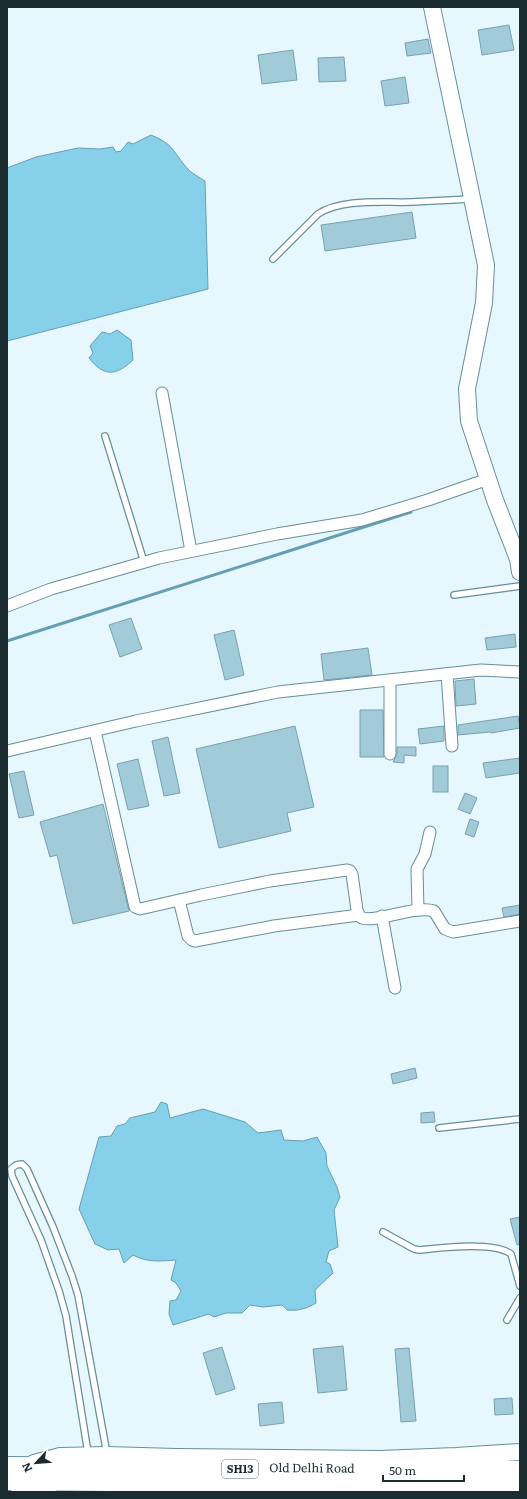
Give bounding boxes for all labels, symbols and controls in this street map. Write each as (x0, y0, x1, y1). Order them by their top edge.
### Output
north arrow (16, 1443, 56, 1483)
scale bar (383, 1457, 464, 1483)
street label: Old Delhi Road (269, 1458, 355, 1477)
text: N (17, 1460, 35, 1475)
road number: SH13 (222, 1460, 258, 1478)
text: 50 m (389, 1461, 416, 1479)

